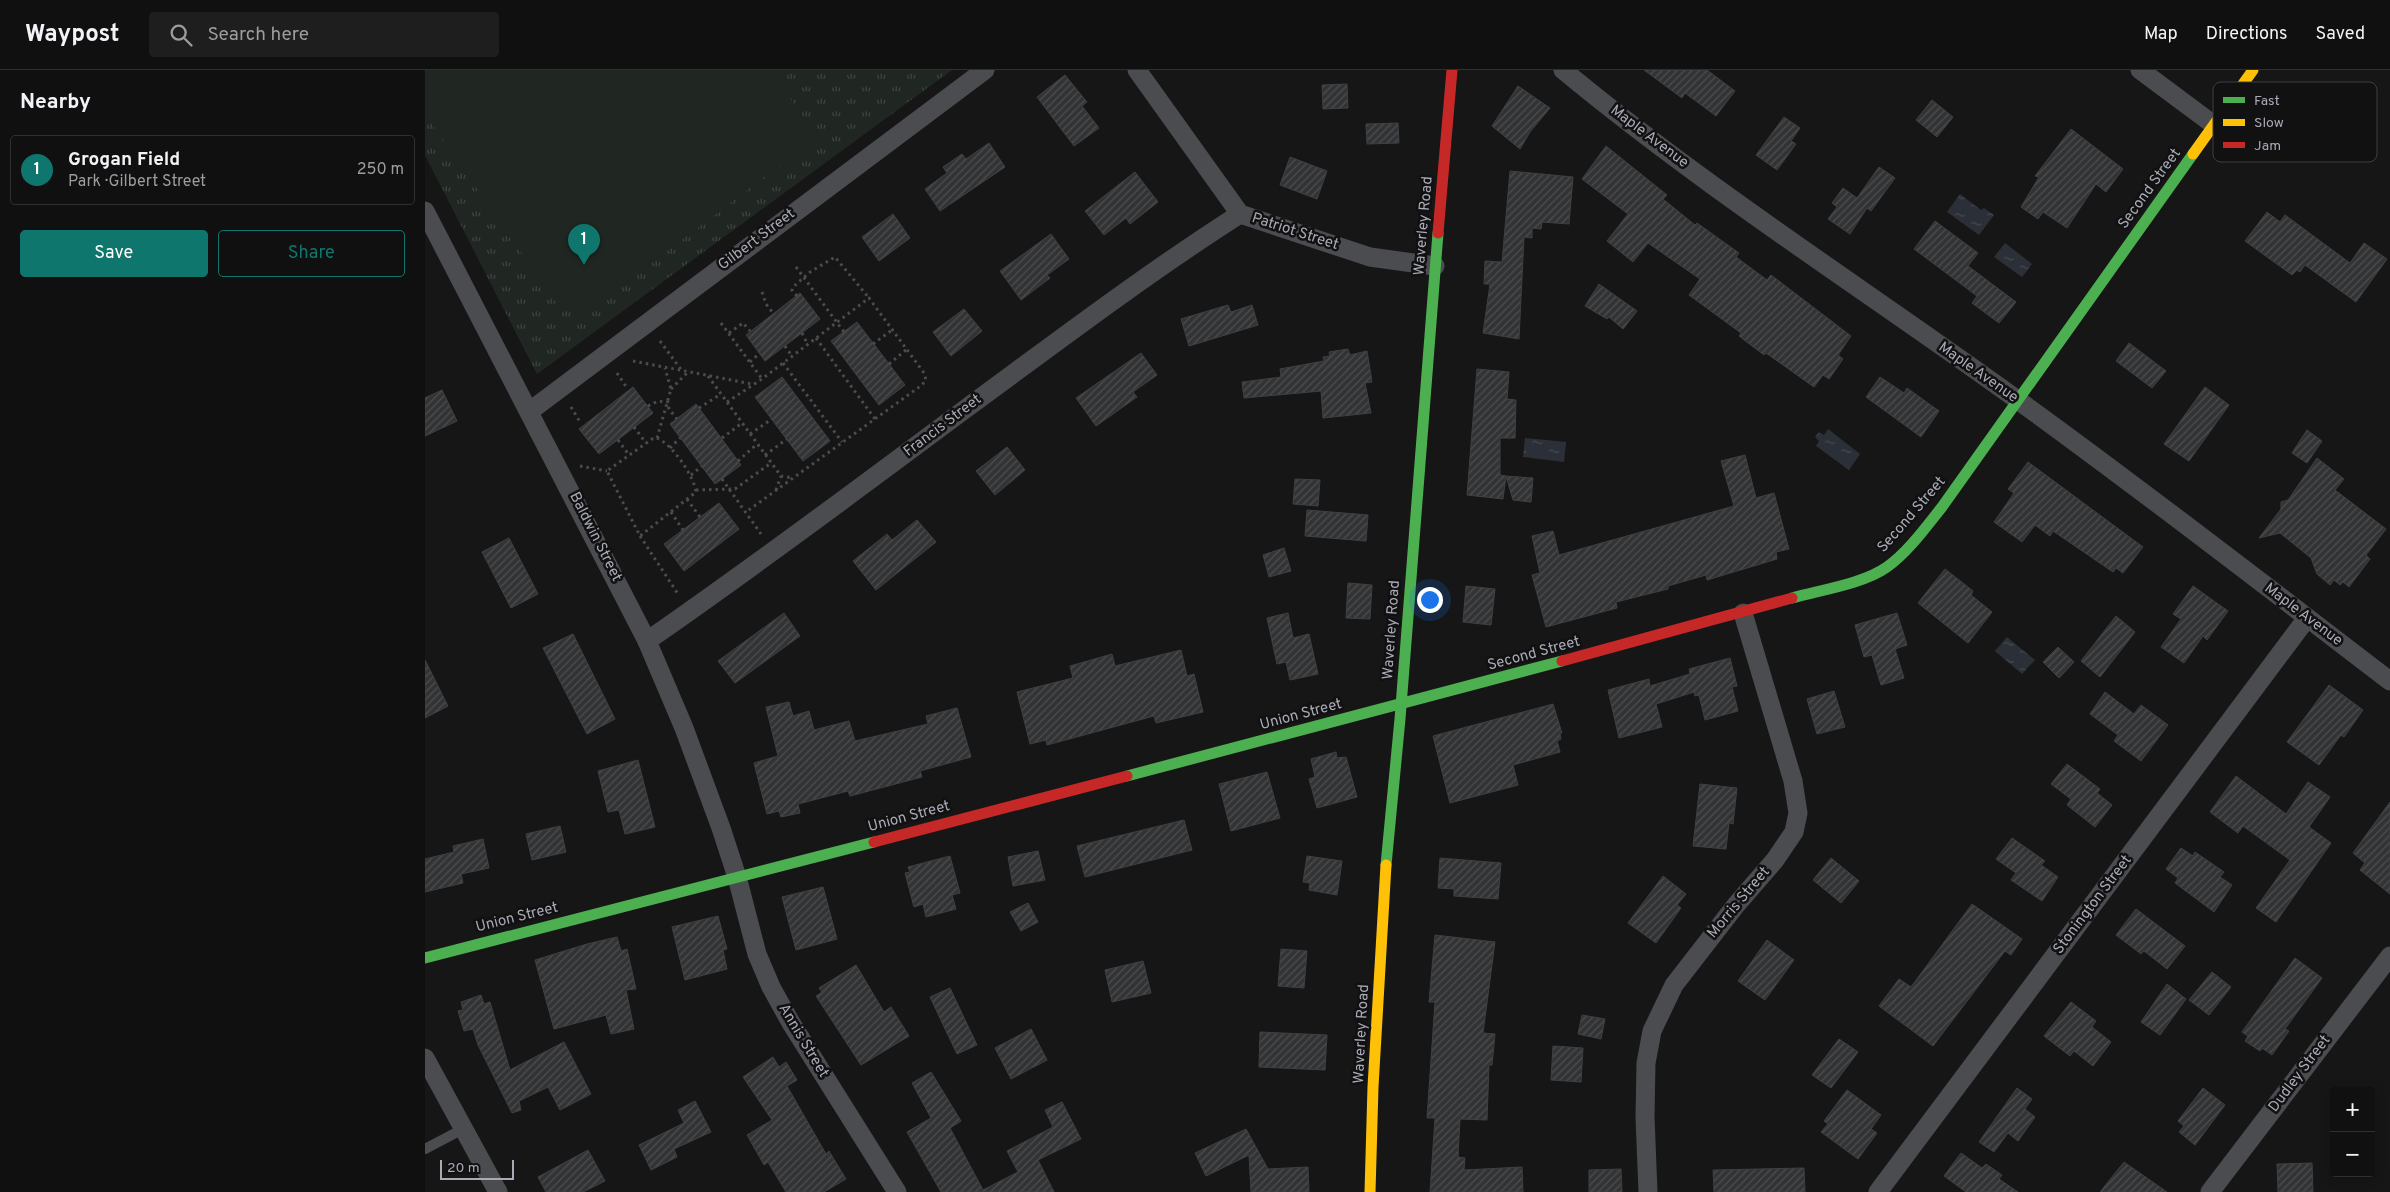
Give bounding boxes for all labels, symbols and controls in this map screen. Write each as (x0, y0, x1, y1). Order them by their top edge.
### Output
search box (149, 12, 499, 57)
text: Waypost (25, 20, 119, 50)
icon: search (167, 21, 195, 49)
text: Search here (207, 23, 309, 47)
text: Map (2144, 23, 2178, 46)
text: Directions (2206, 23, 2288, 46)
text: Saved (2316, 23, 2365, 46)
legend (2213, 82, 2377, 162)
text: Nearby (20, 89, 91, 116)
text: Fast (2254, 93, 2280, 110)
street label: Maple Avenue (1606, 101, 1692, 173)
text: Slow (2254, 115, 2284, 132)
text: Jam (2254, 138, 2281, 155)
street label: Second Street (2114, 145, 2186, 233)
text: Grogan Field (68, 148, 180, 172)
text: 1 (34, 160, 40, 180)
text: 250 m (357, 160, 404, 180)
text: Park · Gilbert Street (68, 172, 206, 192)
street label: Waverley Road (1410, 176, 1438, 276)
street label: Gilbert Street (715, 205, 799, 275)
street label: Patriot Street (1249, 209, 1341, 255)
pin: 1 (568, 224, 600, 265)
button: Save (20, 230, 208, 277)
button: Share (218, 230, 405, 277)
street label: Maple Avenue (1934, 338, 2022, 408)
street label: Francis Street (900, 390, 986, 462)
street label: Second Street (1874, 473, 1950, 557)
street label: Baldwin Street (564, 489, 626, 585)
street label: Maple Avenue (2260, 579, 2346, 651)
street label: Waverley Road (1379, 580, 1405, 680)
your location (1417, 587, 1443, 613)
street label: Second Street (1486, 633, 1582, 675)
street label: Union Street (1258, 695, 1344, 735)
street label: Union Street (866, 797, 952, 837)
street label: Stonington Street (2050, 852, 2136, 958)
street label: Morris Street (1704, 863, 1774, 943)
street label: Union Street (474, 899, 560, 937)
street label: Waverley Road (1350, 984, 1374, 1084)
street label: Annis Street (773, 1001, 833, 1081)
street label: Dudley Street (2265, 1032, 2335, 1116)
map controls (2330, 1087, 2375, 1177)
button: + (2330, 1087, 2375, 1132)
button: − (2330, 1132, 2375, 1177)
scale bar (440, 1157, 514, 1180)
text: 20 m (447, 1160, 480, 1177)

